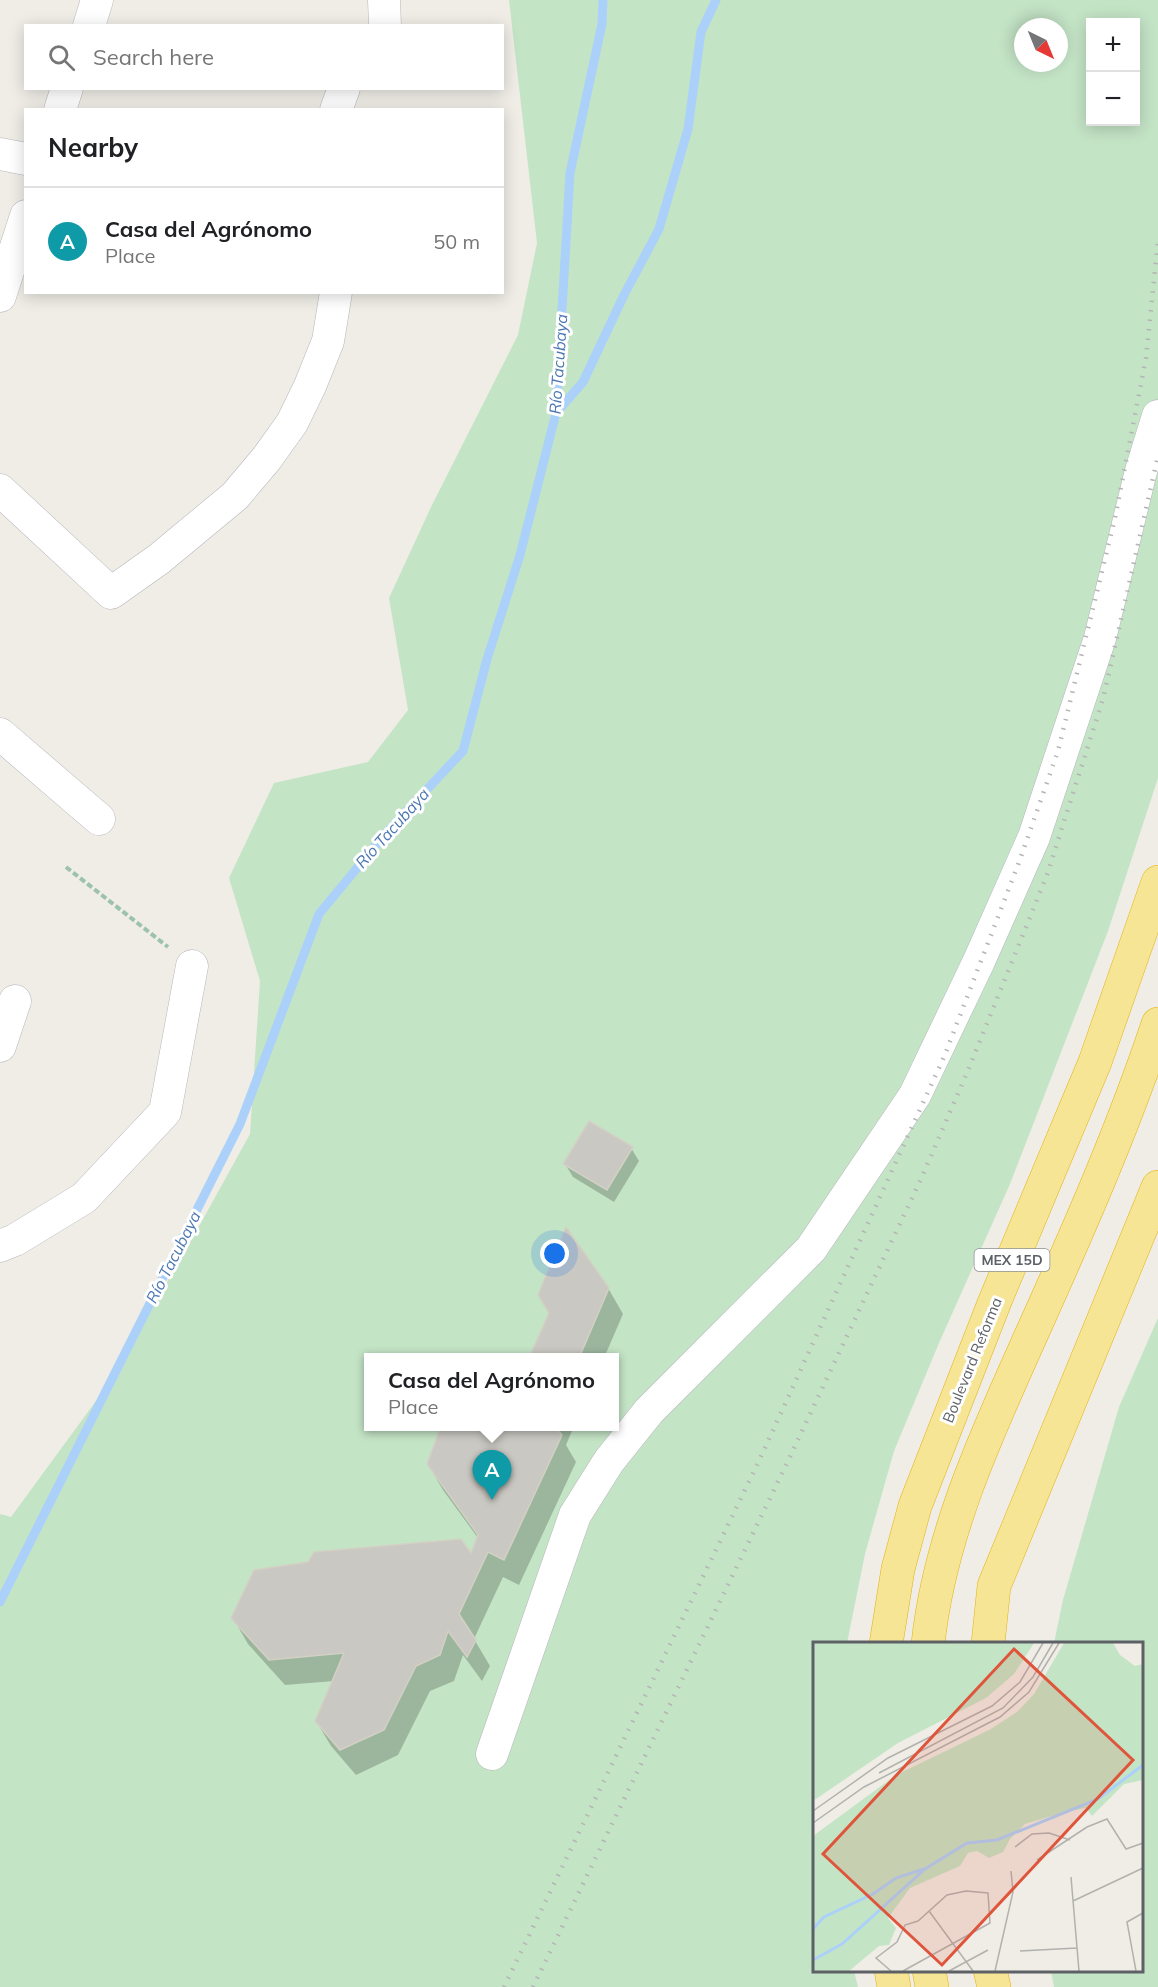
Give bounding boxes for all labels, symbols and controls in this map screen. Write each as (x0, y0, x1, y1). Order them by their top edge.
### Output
north arrow (1014, 18, 1068, 72)
map controls (1086, 18, 1140, 126)
button: + (1086, 18, 1140, 72)
search box (24, 24, 504, 90)
icon: search (45, 41, 78, 74)
text: Search here (93, 43, 214, 71)
button: − (1086, 72, 1140, 126)
text: Nearby (48, 131, 138, 164)
text: Casa del Agrónomo (105, 215, 312, 243)
text: A (60, 229, 75, 254)
text: 50 m (433, 229, 480, 254)
text: Place (105, 243, 155, 268)
water label: Río Tacubaya (545, 313, 572, 415)
water label: Río Tacubaya (351, 784, 433, 872)
water label: Río Tacubaya (141, 1207, 205, 1306)
your location (540, 1239, 569, 1268)
road number: MEX 15D (974, 1249, 1050, 1271)
street label: Boulevard Reforma (938, 1295, 1006, 1425)
popup (364, 1353, 619, 1431)
text: Casa del Agrónomo (388, 1366, 595, 1394)
text: Place (388, 1394, 438, 1419)
pin: A (472, 1450, 512, 1500)
inset map (813, 1642, 1143, 1972)

